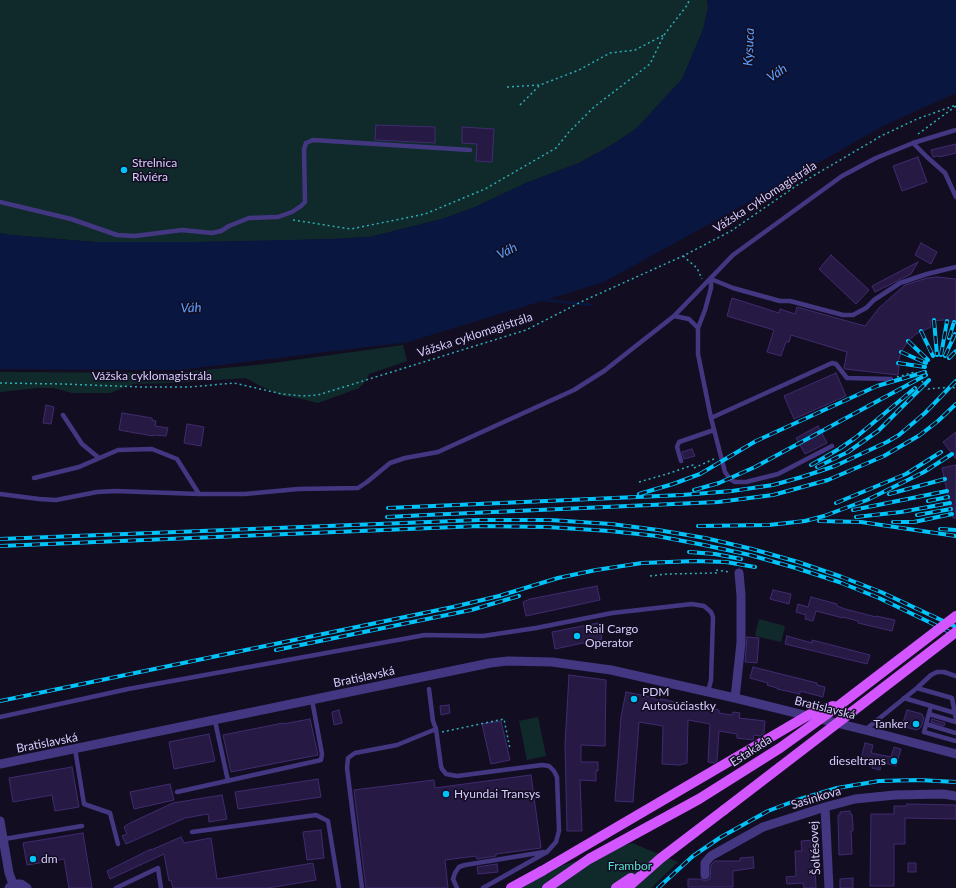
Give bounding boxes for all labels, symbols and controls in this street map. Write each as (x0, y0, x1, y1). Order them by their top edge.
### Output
water label: Kysuca (740, 28, 758, 66)
water label: Váh (764, 61, 790, 85)
place label: Strelnica Riviéra (132, 156, 177, 184)
street label: Vážska cyklomagistrála (711, 158, 819, 236)
marker: Strelnica Riviéra (119, 165, 129, 175)
water label: Váh (494, 239, 520, 263)
water label: Váh (180, 300, 202, 316)
street label: Vážska cyklomagistrála (416, 310, 534, 360)
street label: Vážska cyklomagistrála (92, 369, 212, 383)
place label: Rail Cargo Operator (585, 622, 638, 650)
marker: Rail Cargo Operator (572, 631, 582, 641)
street label: Bratislavská (332, 663, 396, 691)
place label: PDM Autosúčiastky (642, 685, 716, 713)
street label: Bratislavská (793, 693, 857, 723)
marker: PDM Autosúčiastky (629, 694, 639, 704)
place label: Tanker (873, 717, 908, 731)
marker: Tanker (911, 719, 921, 729)
street label: Bratislavská (15, 730, 79, 756)
street label: Estakáda (727, 732, 775, 770)
place label: dieseltrans (829, 754, 886, 768)
marker: dieseltrans (889, 756, 899, 766)
street label: Sasinkova (789, 784, 843, 812)
place label: Hyundai Transys (454, 787, 540, 801)
marker: Hyundai Transys (441, 789, 451, 799)
street label: Šoltésovej (806, 821, 824, 875)
place label: dm (41, 852, 58, 866)
marker: dm (28, 854, 38, 864)
park label: Frambor (608, 859, 652, 873)

